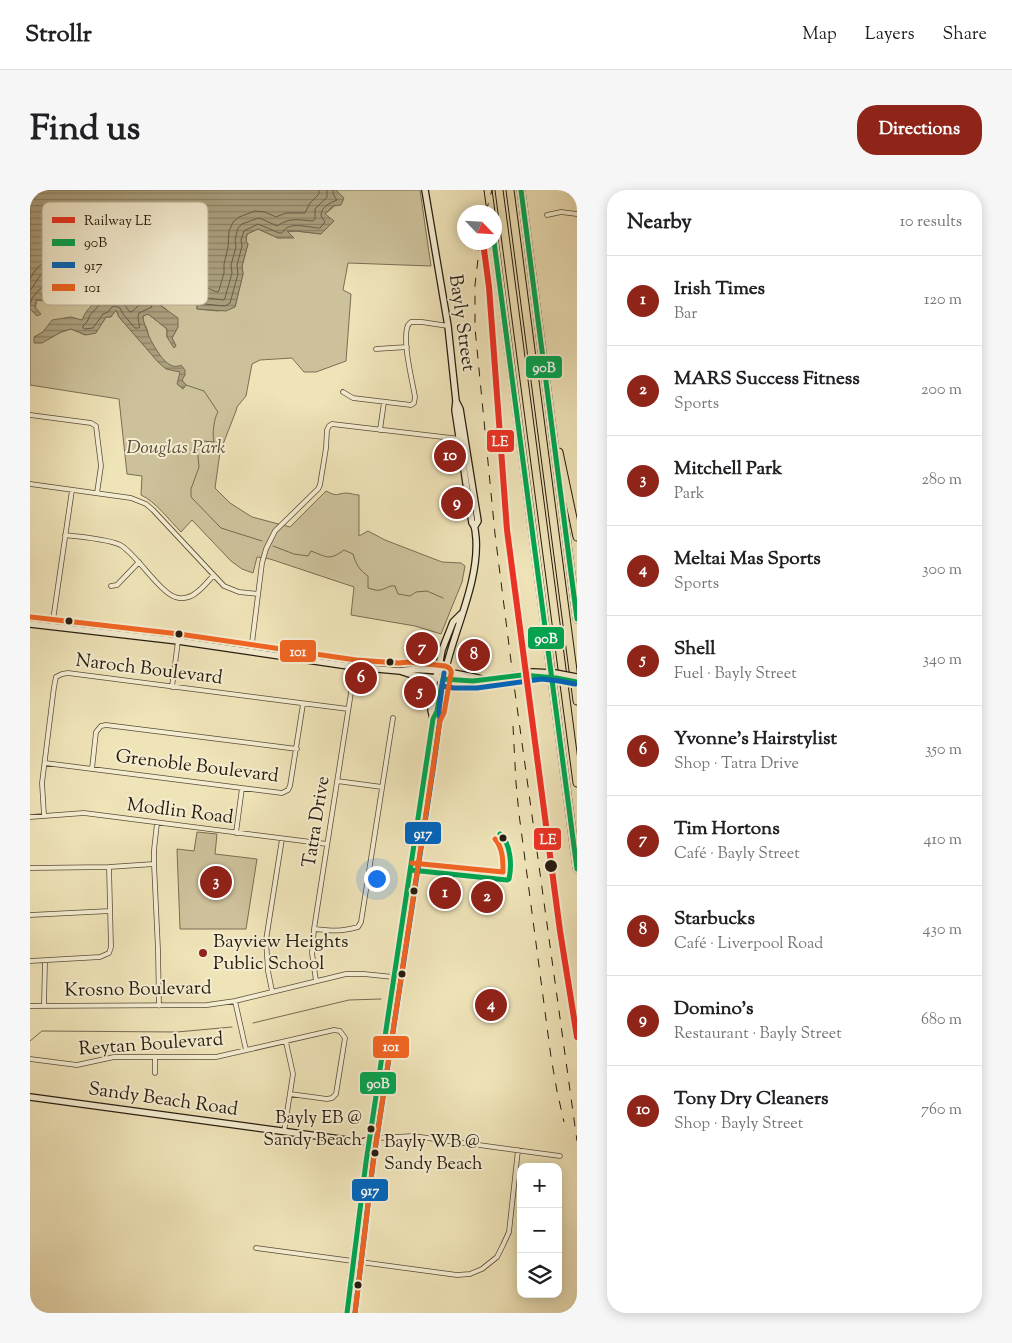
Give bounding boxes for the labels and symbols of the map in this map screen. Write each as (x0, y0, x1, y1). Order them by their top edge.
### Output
legend (42, 202, 208, 305)
north arrow (457, 205, 502, 250)
text: Railway LE (84, 212, 152, 232)
text: 90B (84, 234, 107, 254)
text: 917 (84, 257, 103, 277)
street label: Bayly Street (441, 273, 481, 374)
text: 101 (84, 279, 101, 299)
line badge: 90B (525, 355, 563, 379)
text: 90B (532, 359, 556, 379)
line badge: LE (486, 429, 515, 453)
text: LE (492, 433, 509, 453)
park label: Douglas Park (126, 435, 226, 462)
pin: 10 (434, 437, 466, 475)
pin: 9 (441, 484, 473, 522)
unlabelled marker (64, 616, 74, 626)
line badge: 90B (527, 626, 565, 650)
unlabelled marker (174, 629, 184, 639)
pin: 7 (406, 629, 438, 667)
text: 90B (534, 630, 558, 650)
pin: 8 (458, 636, 490, 674)
line badge: 101 (279, 639, 317, 663)
text: 101 (290, 643, 307, 663)
street label: Naroch Boulevard (74, 648, 224, 692)
unlabelled marker (385, 657, 395, 667)
pin: 6 (345, 659, 377, 697)
pin: 5 (404, 673, 436, 711)
street label: Grenoble Boulevard (114, 744, 280, 790)
street label: Tatra Drive (296, 774, 338, 870)
street label: Modlin Road (125, 792, 235, 832)
line badge: 917 (404, 821, 442, 845)
text: 917 (414, 825, 433, 845)
line badge: LE (533, 827, 562, 851)
text: LE (540, 831, 557, 851)
unlabelled marker (498, 833, 508, 843)
unlabelled marker (543, 858, 559, 874)
pin: 3 (200, 863, 232, 901)
your location (364, 866, 390, 892)
pin: 1 (429, 874, 461, 912)
pin: 2 (471, 878, 503, 916)
unlabelled marker (409, 886, 419, 896)
place label: Bayview Heights Public School (213, 929, 348, 978)
marker: Bayview Heights Public School (197, 947, 209, 959)
unlabelled marker (397, 969, 407, 979)
street label: Krosno Boulevard (64, 975, 212, 1005)
pin: 4 (475, 986, 507, 1024)
street label: Reytan Boulevard (78, 1026, 224, 1064)
line badge: 101 (372, 1035, 410, 1059)
text: 101 (383, 1038, 400, 1058)
line badge: 90B (359, 1071, 397, 1095)
text: 90B (366, 1075, 390, 1095)
street label: Sandy Beach Road (86, 1076, 240, 1124)
place label: Bayly EB @ Sandy Beach (263, 1106, 362, 1154)
marker: Bayly EB @ Sandy Beach (366, 1124, 376, 1134)
place label: Bayly WB @ Sandy Beach (384, 1130, 483, 1178)
marker: Bayly WB @ Sandy Beach (370, 1148, 380, 1158)
line badge: 917 (351, 1178, 389, 1202)
text: 917 (361, 1182, 380, 1202)
unlabelled marker (353, 1280, 363, 1290)

